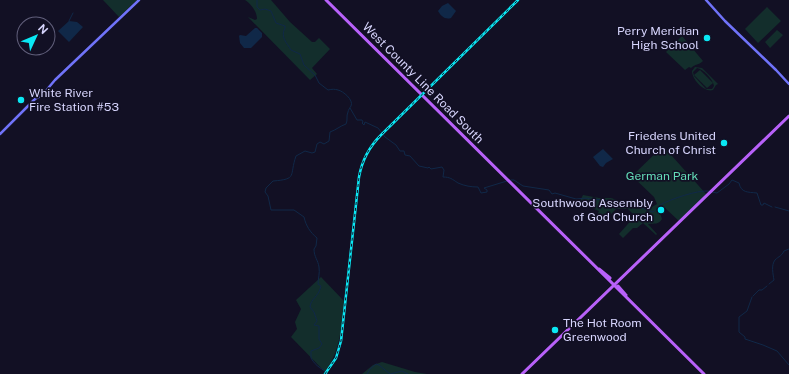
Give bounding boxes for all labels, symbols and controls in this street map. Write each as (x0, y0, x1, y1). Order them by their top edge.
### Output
north arrow (16, 16, 56, 56)
street label: West County Line Road South (360, 20, 486, 146)
text: N (36, 22, 50, 36)
place label: Perry Meridian High School (617, 24, 699, 52)
marker: Perry Meridian High School (702, 33, 712, 43)
place label: White River Fire Station #53 (29, 86, 119, 114)
marker: White River Fire Station #53 (16, 95, 26, 105)
place label: Friedens United Church of Christ (625, 129, 716, 157)
marker: Friedens United Church of Christ (719, 138, 729, 148)
park label: German Park (626, 169, 699, 183)
place label: Southwood Assembly of God Church (532, 196, 654, 224)
marker: Southwood Assembly of God Church (656, 205, 666, 215)
place label: The Hot Room Greenwood (563, 316, 642, 344)
marker: The Hot Room Greenwood (550, 325, 560, 335)

